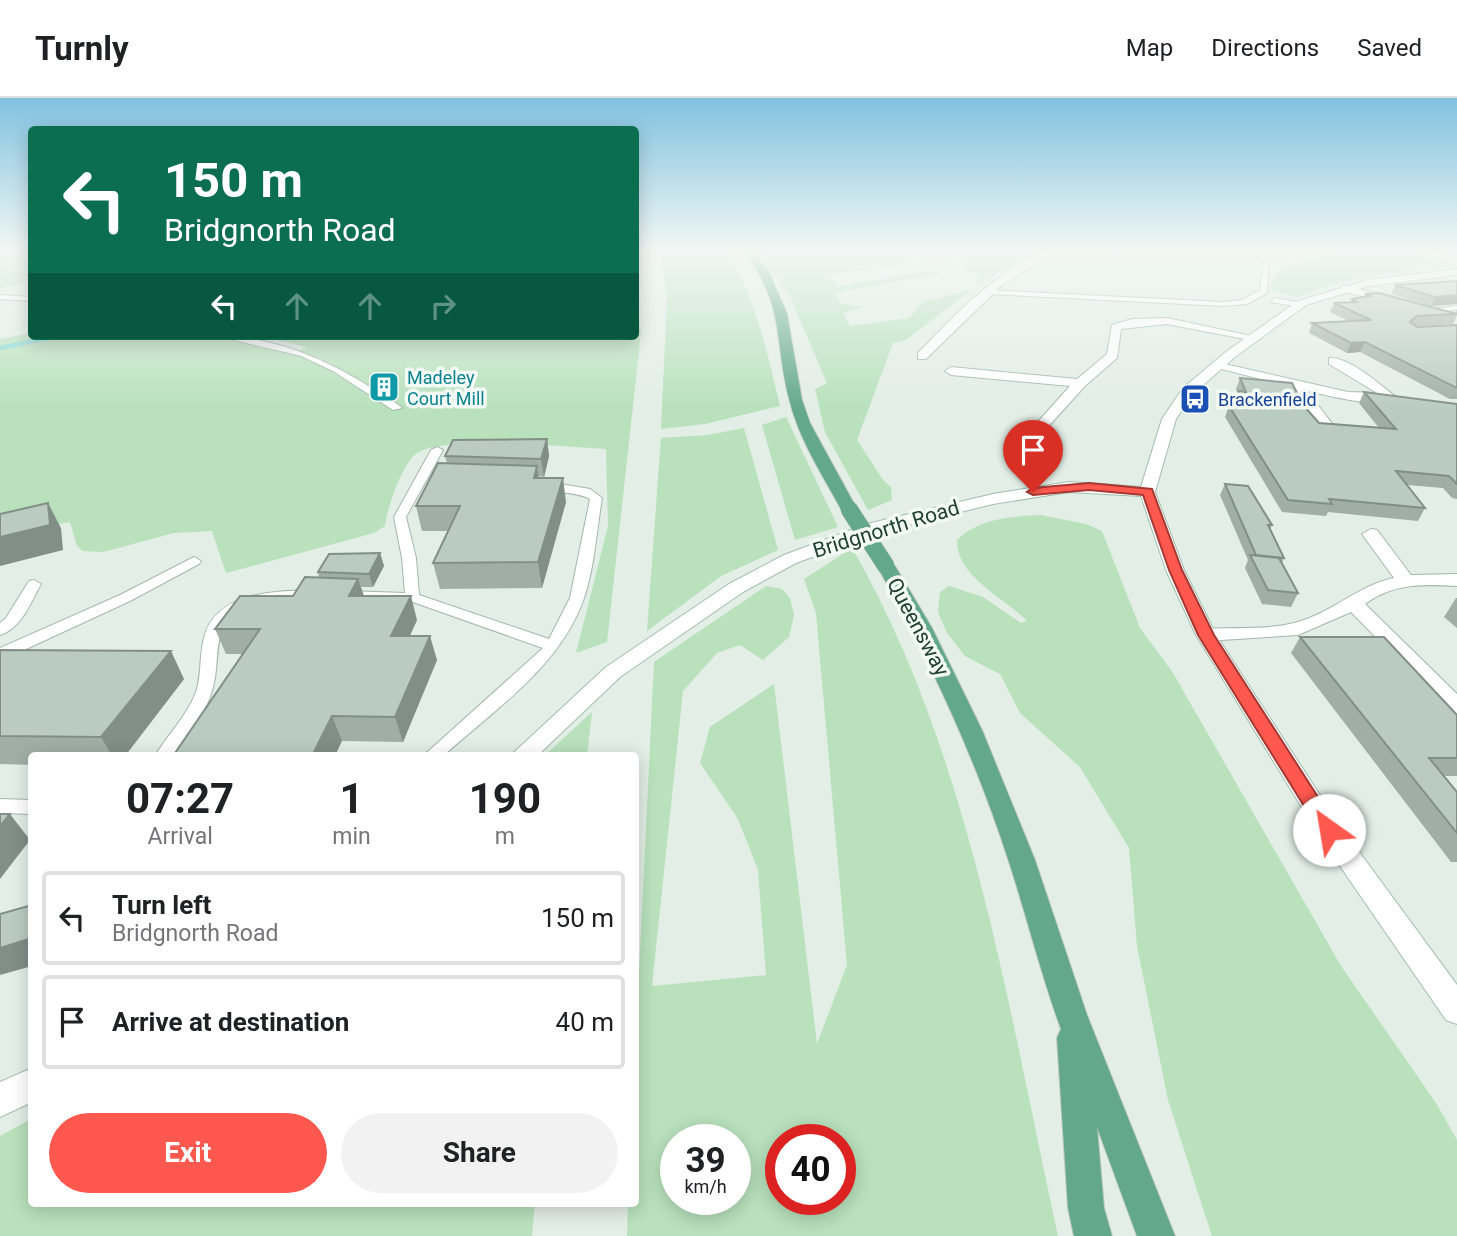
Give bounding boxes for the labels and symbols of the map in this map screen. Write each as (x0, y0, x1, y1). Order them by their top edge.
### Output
place label: Madeley Court Mill (407, 367, 485, 409)
building icon: Madeley Court Mill (367, 370, 401, 404)
bus stop icon: Brackenfield (1178, 382, 1212, 416)
place label: Brackenfield (1218, 389, 1317, 410)
pin (1003, 420, 1063, 492)
street label: Bridgnorth Road (810, 495, 962, 563)
street label: Queensway (882, 574, 954, 680)
position arrow (1292, 793, 1366, 867)
speed limit sign: 40 (765, 1124, 856, 1215)

